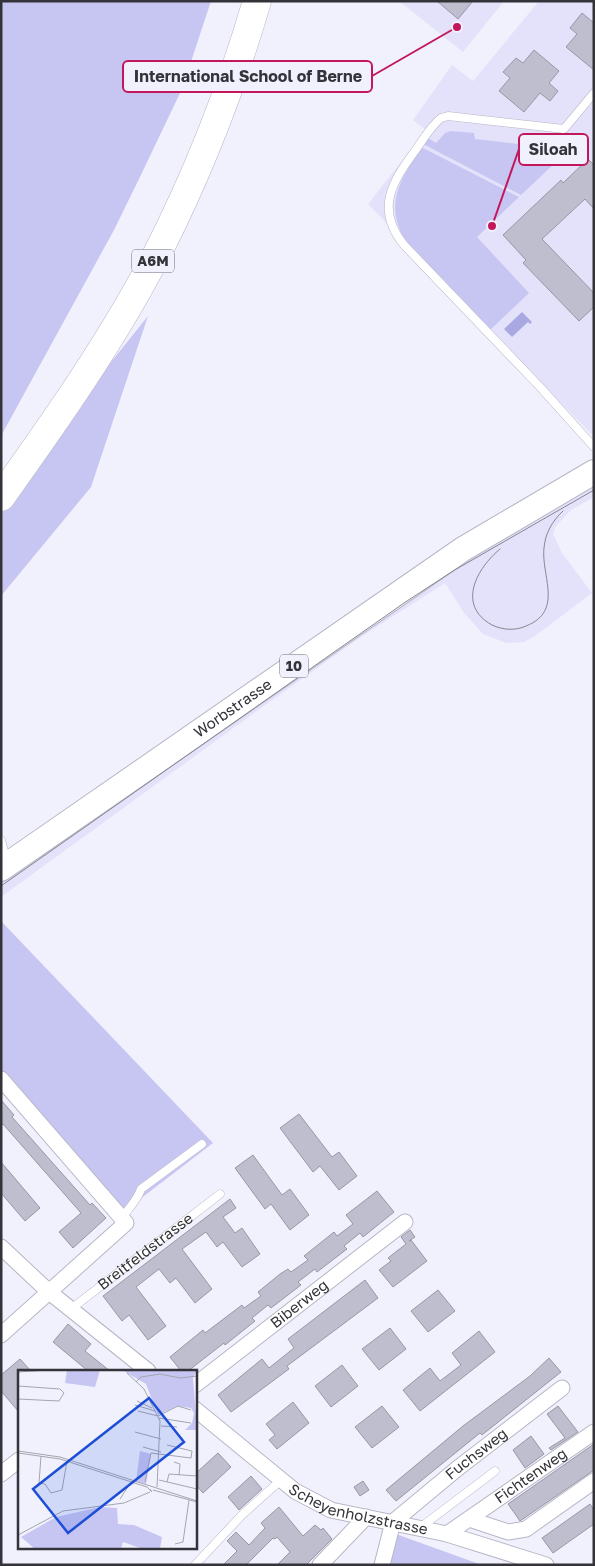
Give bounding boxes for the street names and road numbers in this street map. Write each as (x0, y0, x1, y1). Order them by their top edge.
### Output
road number: A6M (132, 250, 174, 272)
road number: 10 (280, 654, 308, 678)
street label: Worbstrasse (190, 674, 275, 741)
street label: Breitfeldstrasse (94, 1208, 196, 1293)
street label: Biberweg (266, 1275, 331, 1331)
street label: Fuchsweg (441, 1424, 510, 1483)
street label: Fichtenweg (491, 1444, 570, 1506)
street label: Scheyenholzstrasse (285, 1480, 430, 1538)

